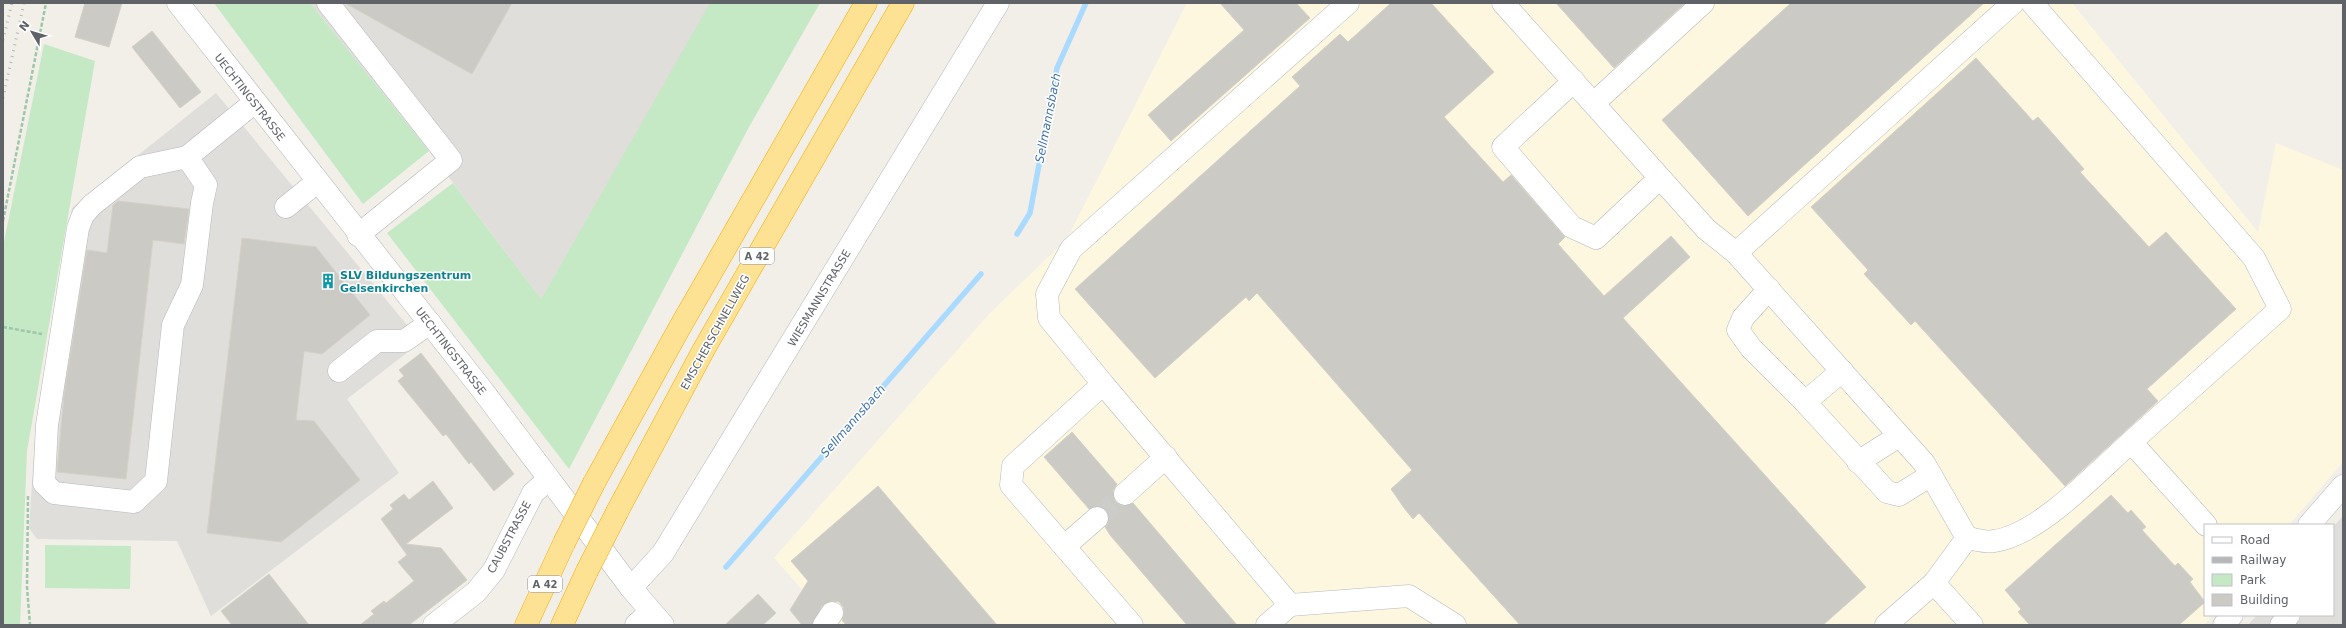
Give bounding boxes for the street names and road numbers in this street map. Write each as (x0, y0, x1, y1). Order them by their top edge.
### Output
street label: UECHTINGSTRASSE (212, 51, 288, 144)
street label: WIESMANNSTRASSE (785, 247, 854, 349)
road number: A 42 (740, 248, 774, 264)
street label: EMSCHERSCHNELLWEG (678, 272, 753, 392)
street label: UECHTINGSTRASSE (413, 305, 489, 398)
street label: CAUBSTRASSE (485, 499, 534, 576)
road number: A 42 (528, 576, 562, 592)

